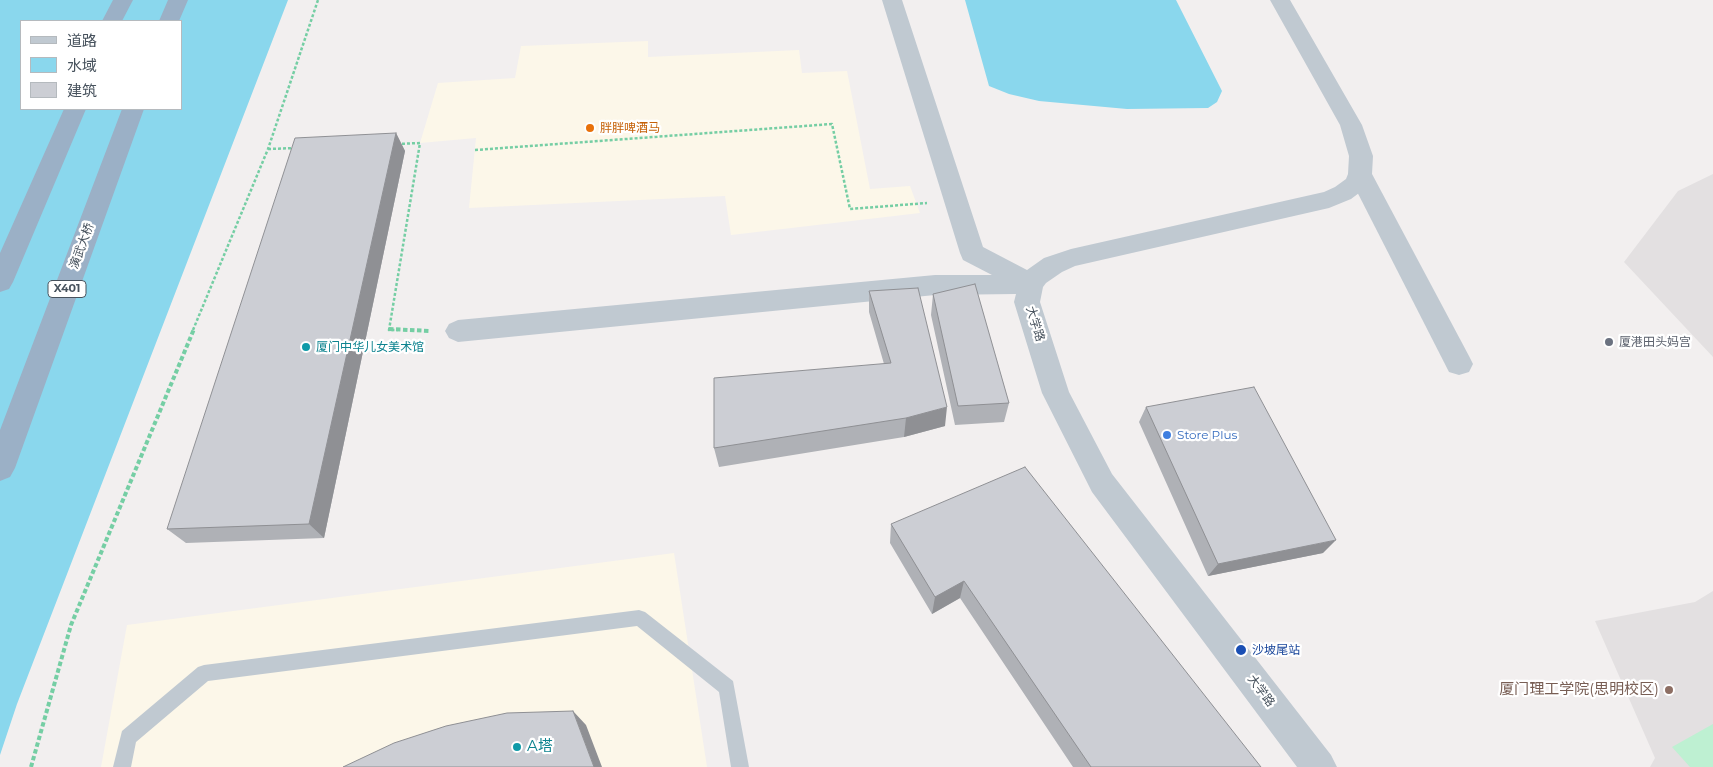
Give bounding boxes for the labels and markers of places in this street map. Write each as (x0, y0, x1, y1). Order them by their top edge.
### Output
place label: 胖胖啤酒马 (600, 121, 660, 135)
marker: 胖胖啤酒马 (584, 122, 596, 134)
place label: 厦港田头妈宫 (1619, 335, 1691, 349)
marker: 厦港田头妈宫 (1603, 336, 1615, 348)
place label: 厦门中华儿女美术馆 (316, 340, 424, 354)
marker: 厦门中华儿女美术馆 (300, 341, 312, 353)
place label: Store Plus (1177, 428, 1237, 442)
marker: Store Plus (1161, 429, 1173, 441)
marker: 沙坡尾站 (1234, 643, 1248, 657)
place label: 沙坡尾站 (1252, 643, 1300, 657)
place label: 厦门理工学院(思明校区) (1499, 681, 1659, 699)
marker: 厦门理工学院(思明校区) (1663, 684, 1675, 696)
place label: A塔 (527, 738, 553, 756)
marker: A塔 (511, 741, 523, 753)

